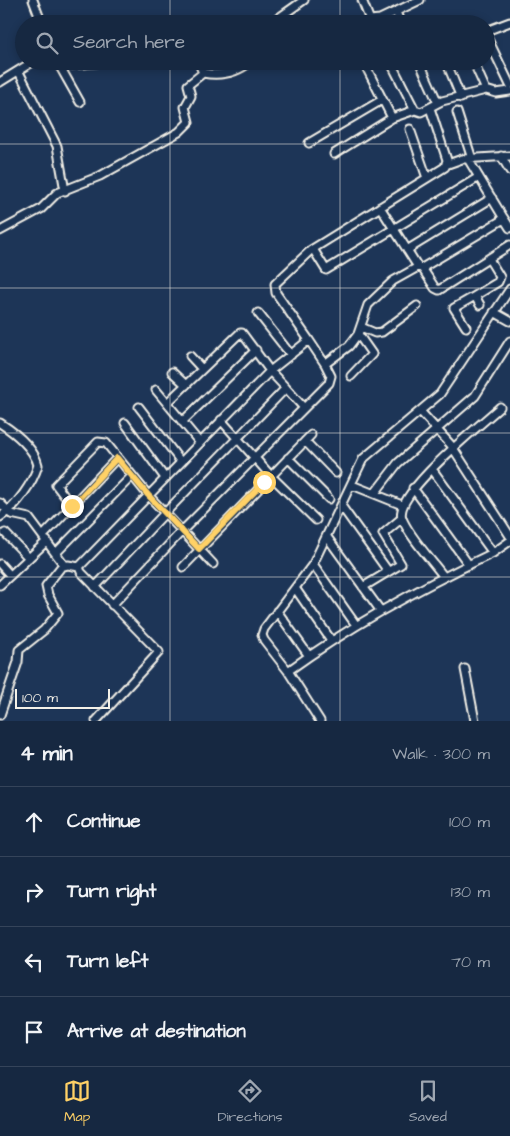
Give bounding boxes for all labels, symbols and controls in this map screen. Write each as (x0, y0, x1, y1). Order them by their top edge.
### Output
search box (15, 15, 495, 70)
icon: search (33, 29, 61, 57)
text: Search here (73, 29, 185, 56)
route start (253, 471, 276, 494)
route end (61, 495, 84, 518)
scale bar (15, 686, 110, 709)
text: 100 m (22, 688, 58, 708)
text: 4 min (20, 739, 73, 768)
text: Walk · 300 m (392, 743, 490, 765)
icon: ahead (20, 808, 48, 836)
text: Continue (67, 808, 141, 835)
text: 100 m (449, 811, 490, 833)
icon: right (20, 878, 48, 906)
text: Turn right (67, 878, 156, 905)
text: 130 m (451, 881, 490, 903)
icon: left (20, 948, 48, 976)
text: Turn left (67, 948, 148, 975)
text: 70 m (451, 951, 490, 973)
icon: arrive (20, 1018, 48, 1046)
text: Arrive at destination (67, 1018, 246, 1045)
tab: Map (63, 1077, 91, 1127)
tab: Directions (217, 1077, 282, 1127)
tab: Saved (409, 1077, 447, 1127)

